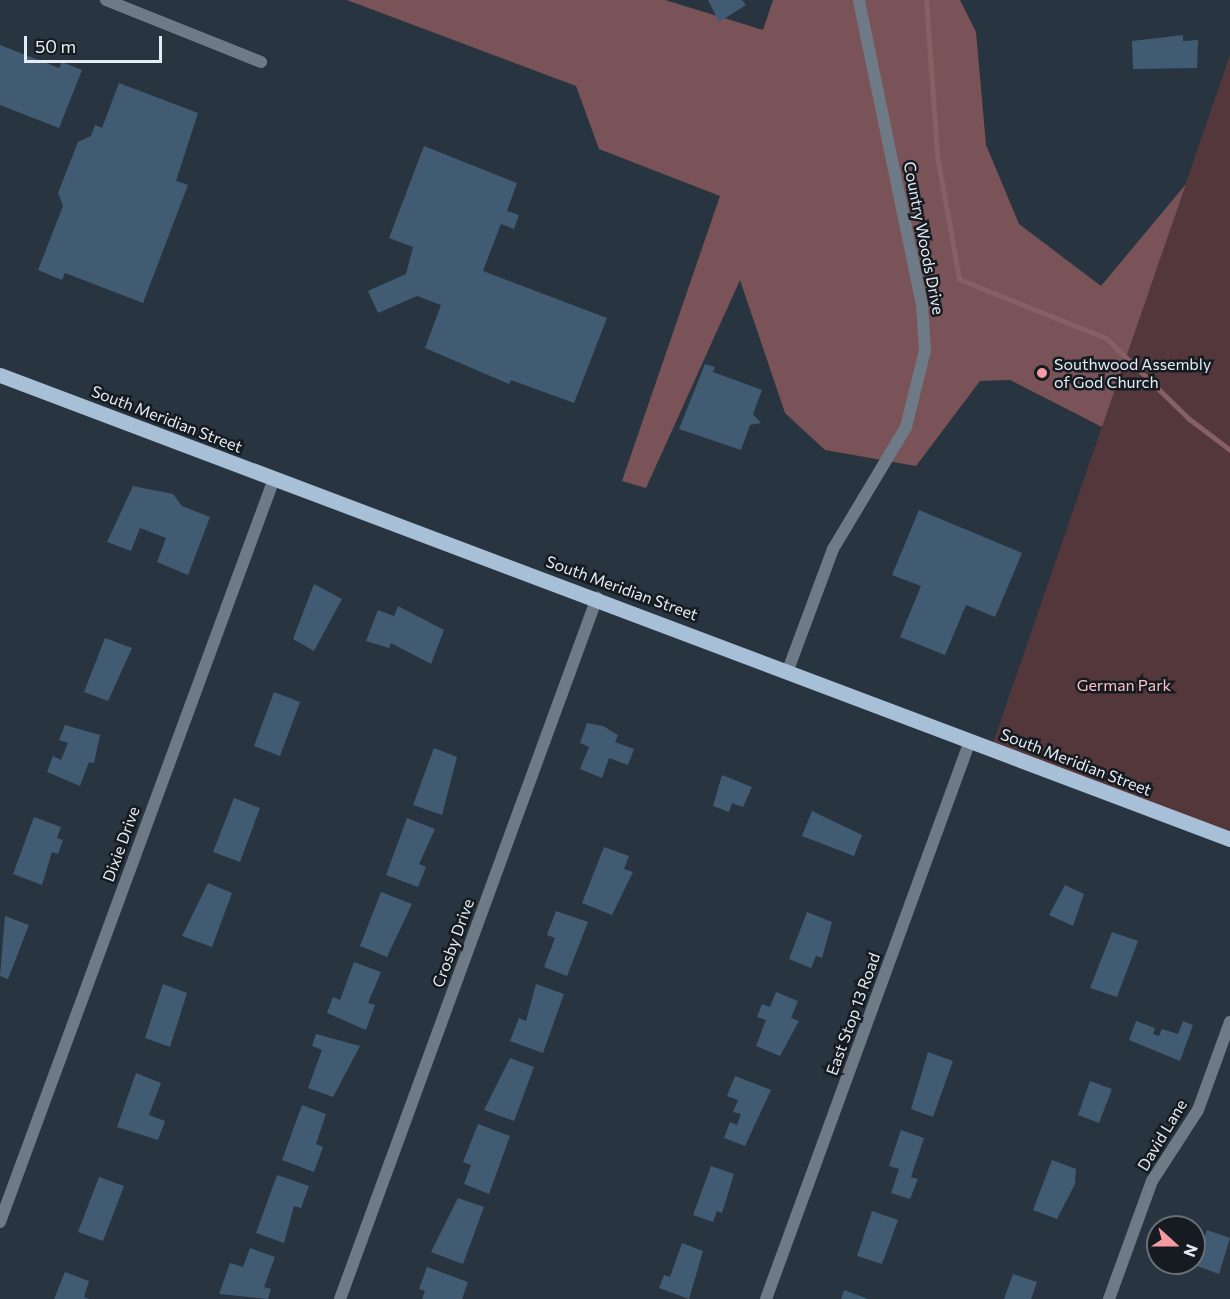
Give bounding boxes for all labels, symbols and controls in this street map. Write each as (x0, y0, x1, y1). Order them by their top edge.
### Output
scale bar (27, 24, 165, 62)
text: 50 m (35, 35, 76, 57)
street label: Country Woods Drive (900, 160, 948, 316)
place label: Southwood Assembly of God Church (1054, 354, 1211, 392)
marker: Southwood Assembly of God Church (1035, 366, 1049, 380)
street label: South Meridian Street (89, 381, 245, 457)
street label: South Meridian Street (544, 552, 700, 624)
park label: German Park (1077, 675, 1171, 695)
street label: South Meridian Street (998, 724, 1154, 800)
street label: Dixie Drive (99, 804, 143, 884)
street label: Crosby Drive (428, 896, 478, 990)
street label: East Stop 13 Road (822, 950, 884, 1078)
street label: David Lane (1133, 1096, 1191, 1174)
north arrow (1146, 1215, 1206, 1275)
text: N (1180, 1242, 1202, 1260)

